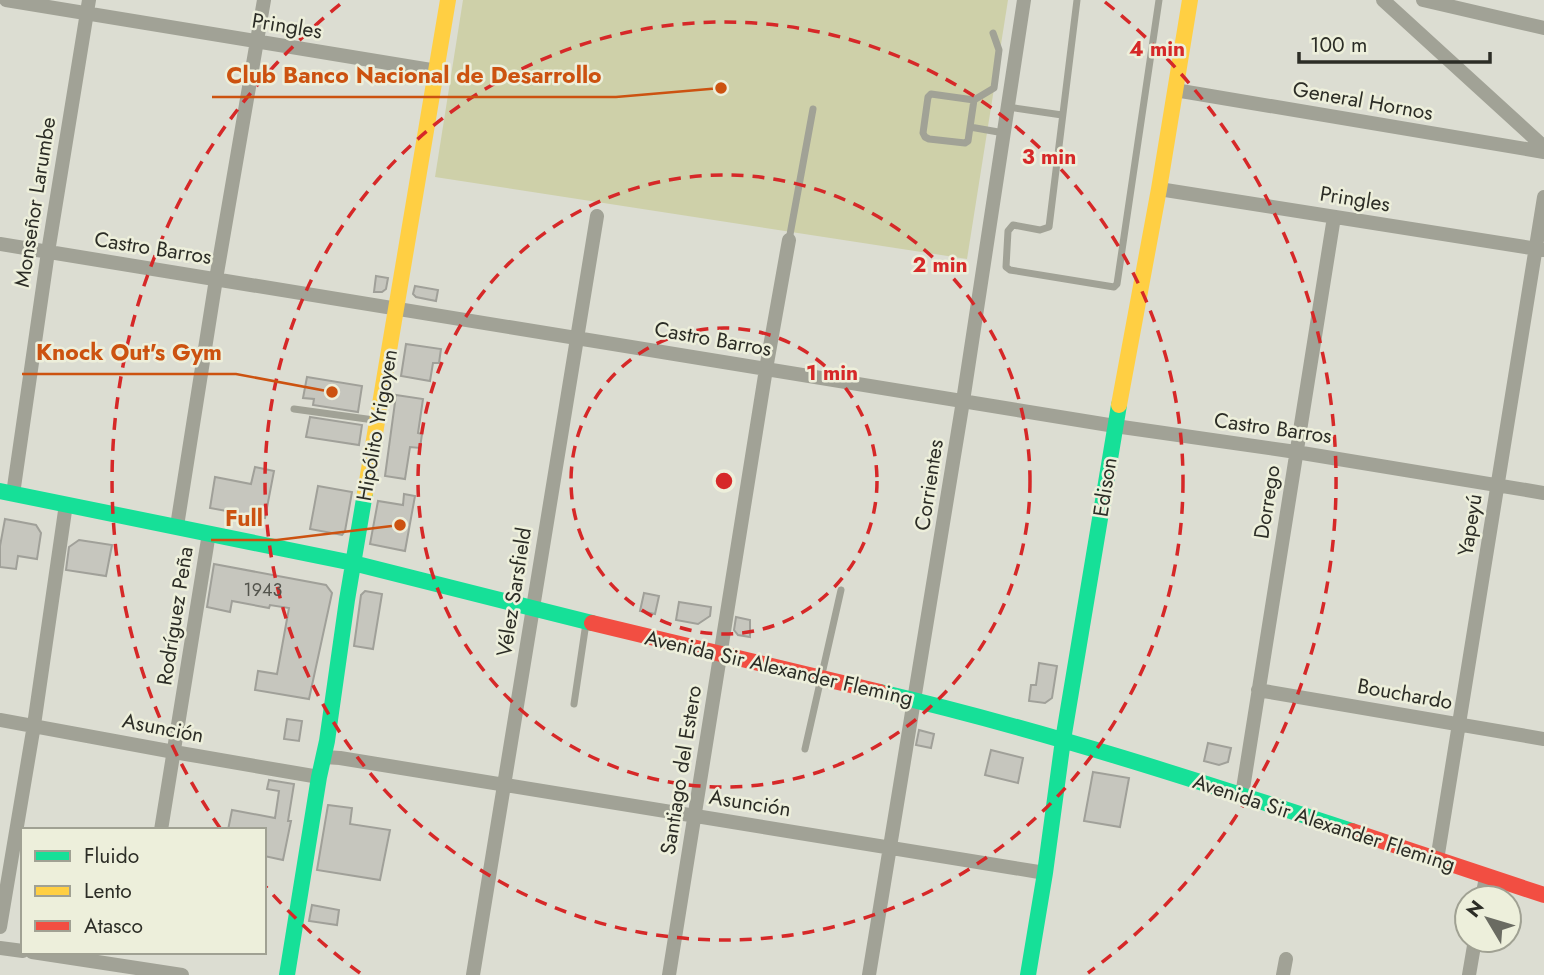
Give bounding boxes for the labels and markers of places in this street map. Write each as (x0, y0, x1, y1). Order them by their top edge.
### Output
callout: Club Banco Nacional de Desarrollo (212, 53, 616, 97)
callout: Knock Out's Gym (22, 330, 236, 374)
centre of rings (712, 469, 736, 493)
callout: Full (211, 496, 277, 540)

